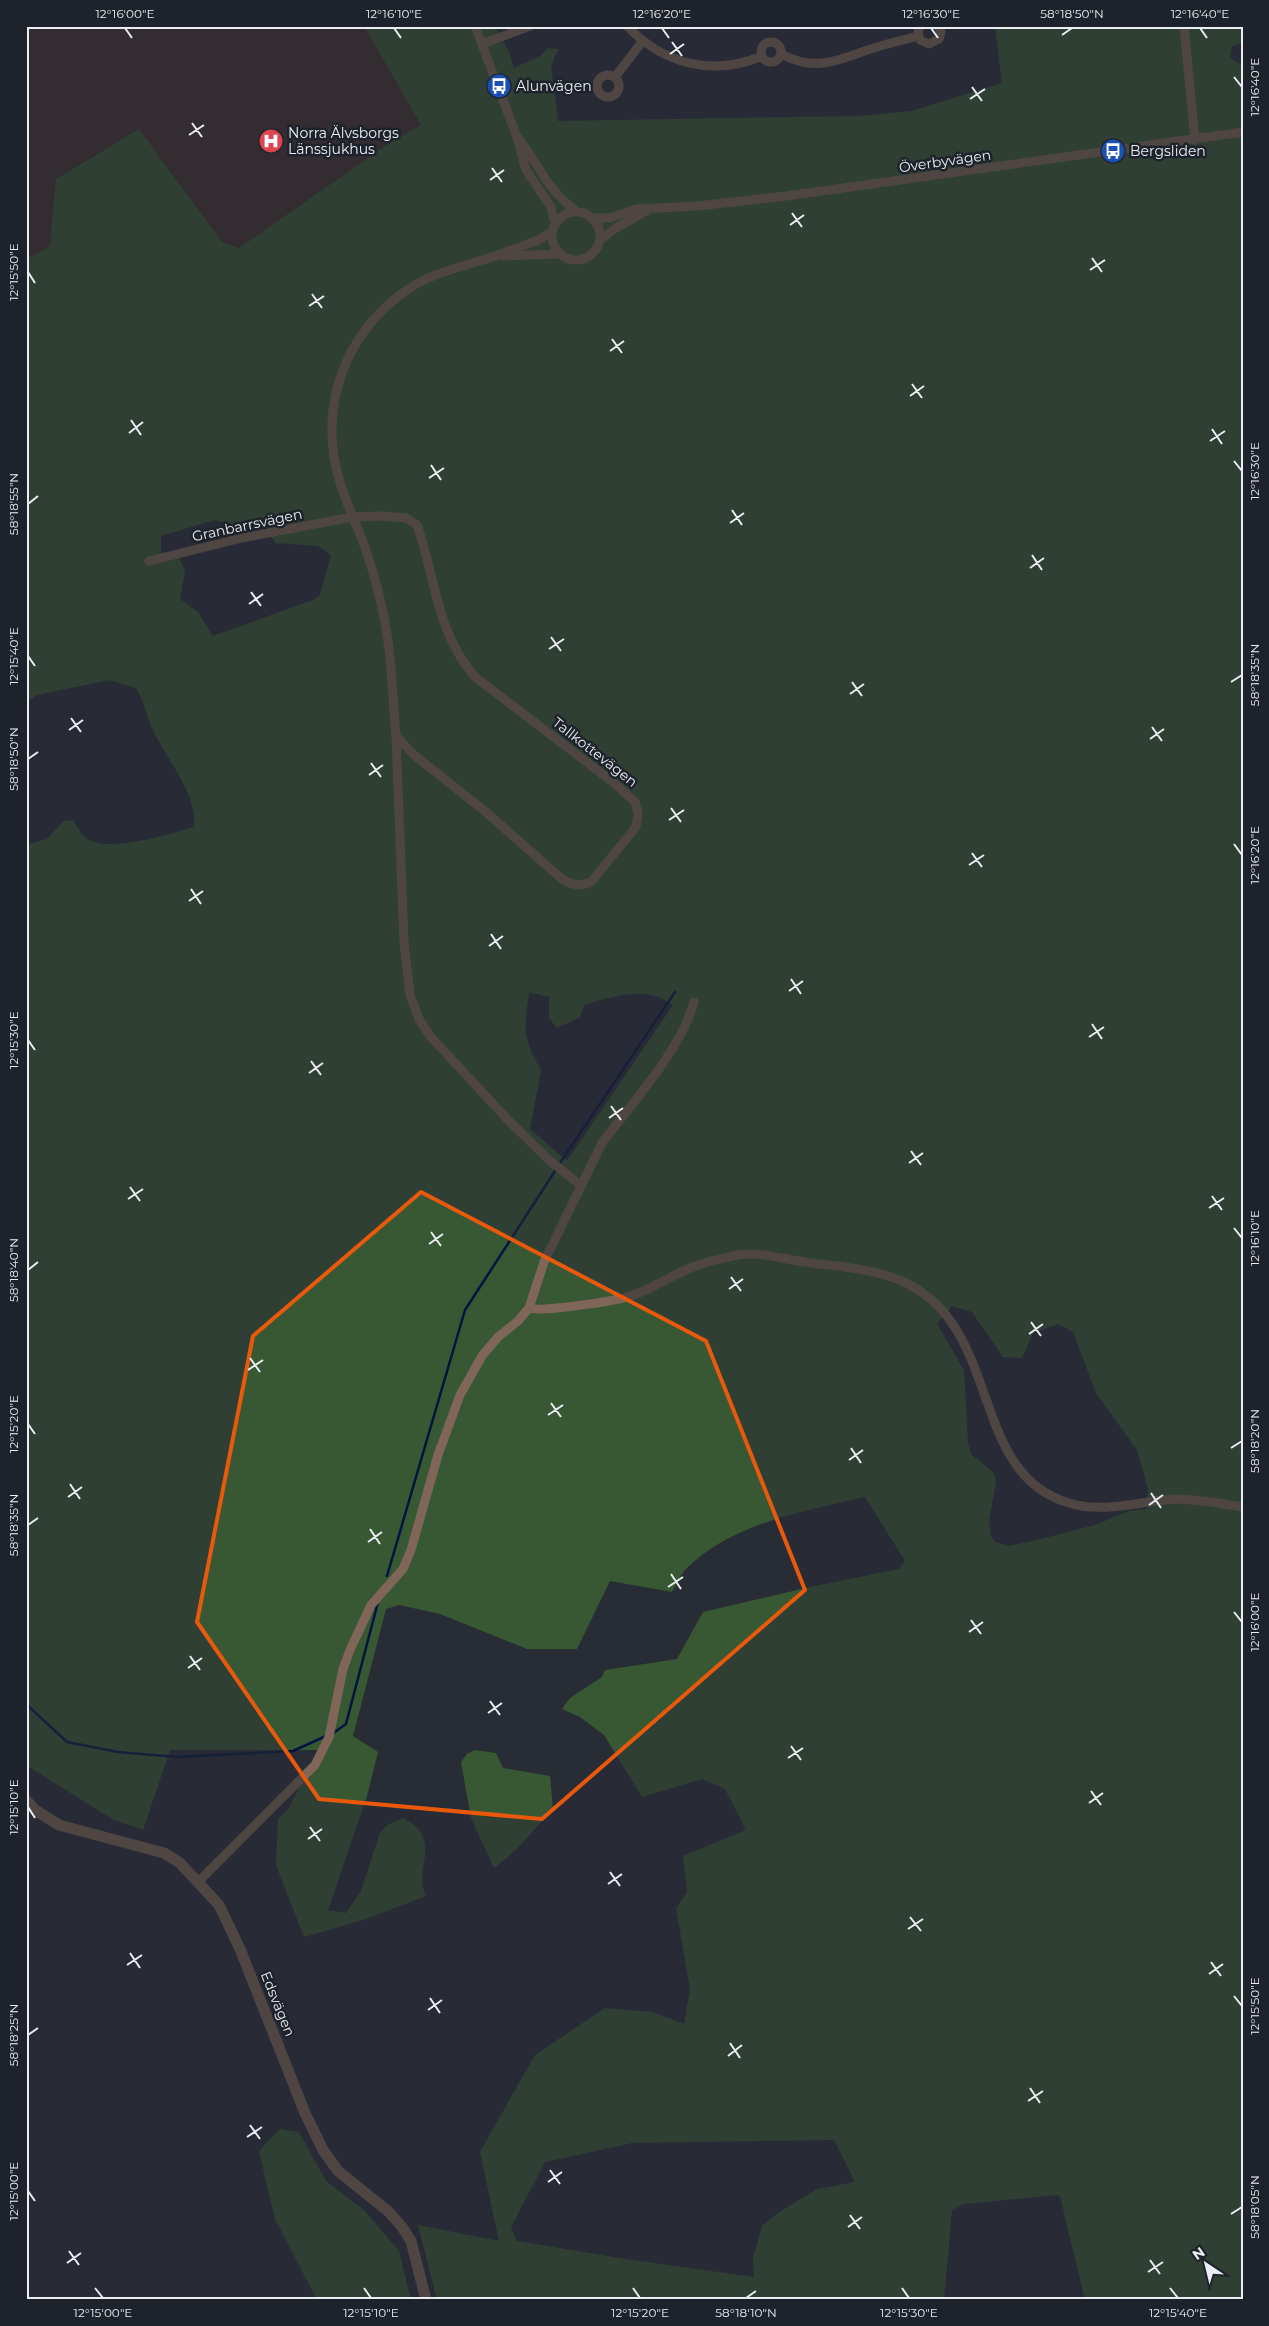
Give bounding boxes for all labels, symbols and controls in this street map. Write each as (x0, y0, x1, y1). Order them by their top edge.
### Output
text: 12°16'00"E (95, 6, 155, 21)
text: 12°16'10"E (366, 6, 422, 21)
text: 12°16'20"E (633, 6, 691, 21)
text: 12°16'30"E (902, 6, 960, 21)
text: 58°18'50"N (1040, 6, 1104, 21)
text: 12°16'40"E (1171, 6, 1229, 21)
text: 12°16'40"E (1247, 58, 1262, 116)
bus stop icon: Alunvägen (486, 73, 512, 99)
place label: Alunvägen (516, 77, 592, 95)
place label: Norra Älvsborgs Länssjukhus (288, 124, 399, 158)
hospital icon: Norra Älvsborgs Länssjukhus (258, 128, 284, 154)
bus stop icon: Bergsliden (1100, 138, 1126, 164)
place label: Bergsliden (1130, 142, 1206, 160)
street label: Överbyvägen (898, 146, 992, 176)
text: 12°15'50"E (6, 243, 21, 301)
text: 12°16'30"E (1247, 442, 1262, 500)
text: 58°18'55"N (6, 473, 21, 535)
street label: Granbarrsvägen (190, 505, 304, 545)
text: 12°15'40"E (6, 627, 21, 685)
text: 58°18'35"N (1247, 644, 1262, 706)
street label: Tallkottevägen (549, 713, 641, 791)
text: 58°18'50"N (6, 727, 21, 791)
text: 12°16'20"E (1247, 826, 1262, 884)
text: 12°15'30"E (6, 1011, 21, 1069)
text: 12°16'10"E (1247, 1210, 1262, 1266)
text: 58°18'40"N (6, 1238, 21, 1302)
text: 12°15'20"E (6, 1395, 21, 1453)
text: 58°18'20"N (1247, 1409, 1262, 1473)
text: 58°18'35"N (6, 1494, 21, 1556)
text: 12°16'00"E (1247, 1592, 1262, 1652)
text: 12°15'10"E (6, 1779, 21, 1835)
street label: Edsvägen (257, 1969, 299, 2039)
text: 12°15'50"E (1247, 1977, 1262, 2035)
text: 58°18'25"N (6, 2004, 21, 2066)
text: 12°15'00"E (6, 2162, 21, 2220)
text: 58°18'05"N (1247, 2175, 1262, 2239)
north arrow (1182, 2238, 1232, 2288)
text: N (1189, 2243, 1208, 2264)
text: 12°15'00"E (74, 2305, 132, 2320)
text: 12°15'10"E (343, 2305, 399, 2320)
text: 12°15'20"E (611, 2305, 669, 2320)
text: 58°18'10"N (715, 2305, 777, 2320)
text: 12°15'30"E (880, 2305, 938, 2320)
text: 12°15'40"E (1149, 2305, 1207, 2320)

